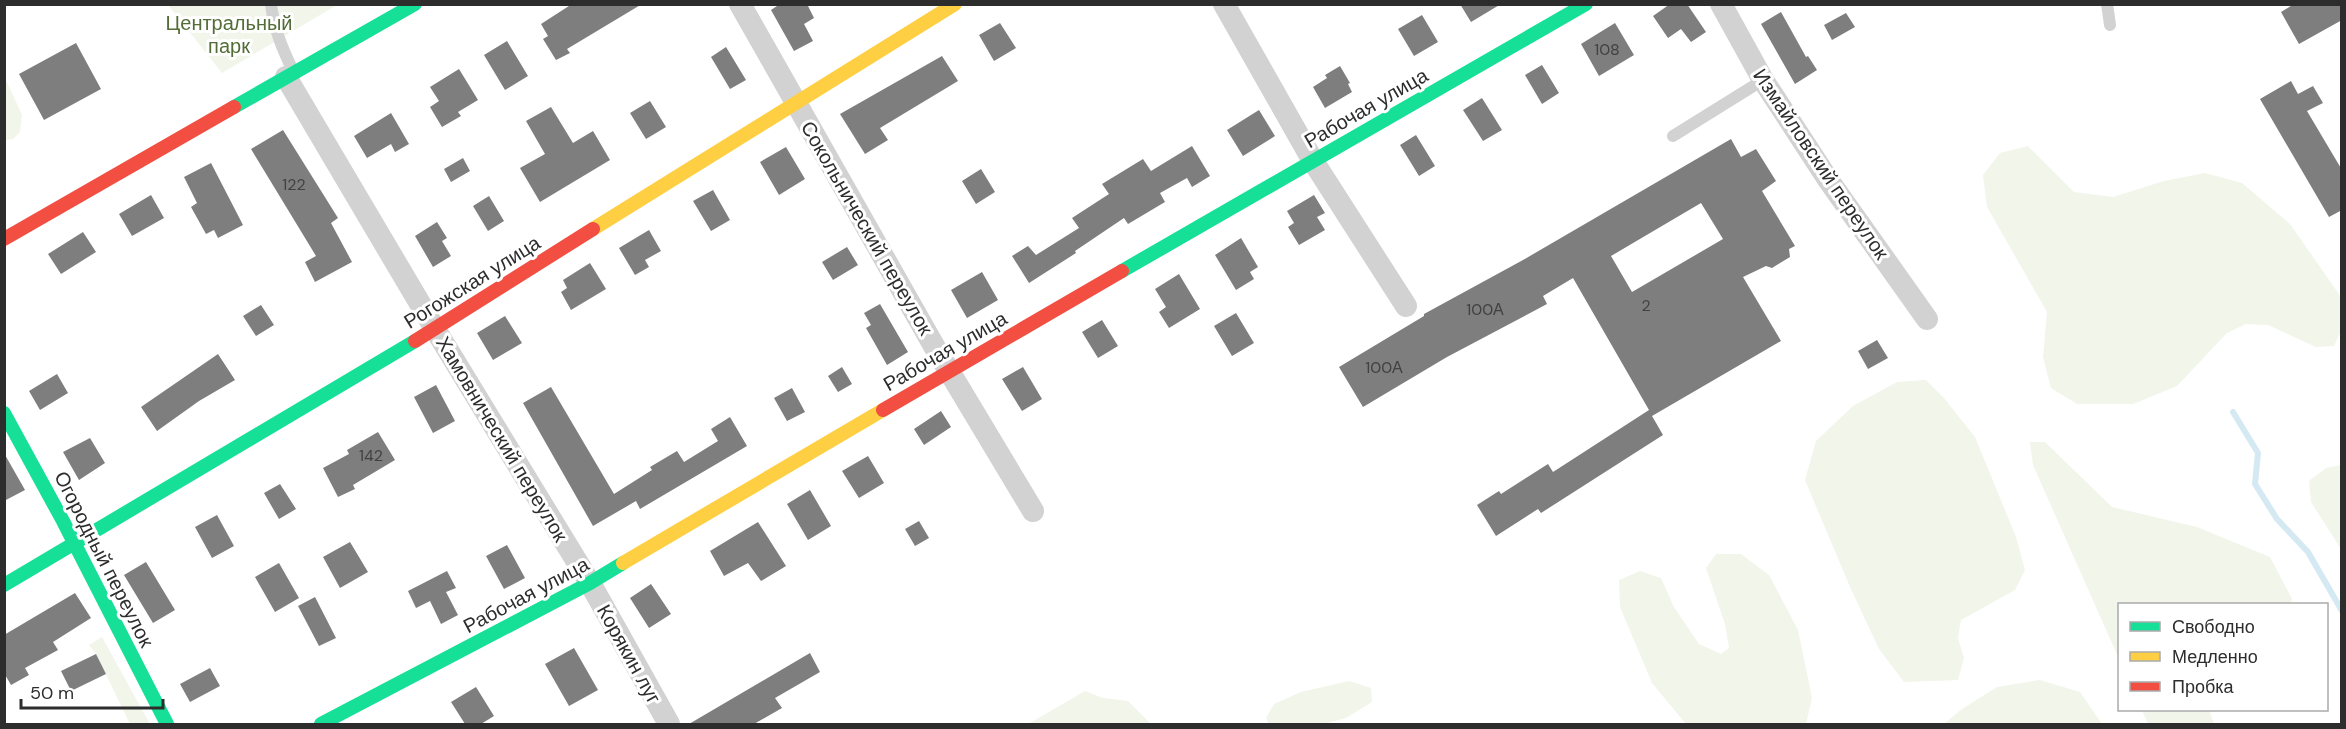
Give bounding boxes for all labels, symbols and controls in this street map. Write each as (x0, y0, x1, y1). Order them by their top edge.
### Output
park label: Центральный парк (165, 10, 293, 59)
house number: 108 (1594, 39, 1620, 60)
street label: Рабочая улица (1299, 62, 1433, 154)
street label: Измайловский переулок (1747, 64, 1895, 265)
street label: Сокольнический переулок (795, 116, 939, 340)
house number: 122 (282, 174, 306, 195)
street label: Рогожская улица (399, 229, 546, 334)
house number: 2 (1641, 295, 1651, 316)
house number: 100А (1466, 299, 1504, 320)
street label: Рабочая улица (878, 305, 1012, 397)
street label: Хамовнический переулок (430, 331, 574, 547)
house number: 100А (1365, 357, 1403, 378)
house number: 142 (359, 445, 383, 466)
street label: Огородный переулок (48, 467, 160, 652)
street label: Рабочая улица (459, 551, 594, 639)
street label: Корякин луг (591, 600, 667, 708)
legend (2118, 603, 2328, 711)
text: Свободно (2172, 615, 2255, 639)
text: Медленно (2172, 645, 2258, 669)
scale bar (21, 672, 164, 710)
text: Пробка (2172, 675, 2235, 699)
text: 50 m (30, 681, 74, 705)

